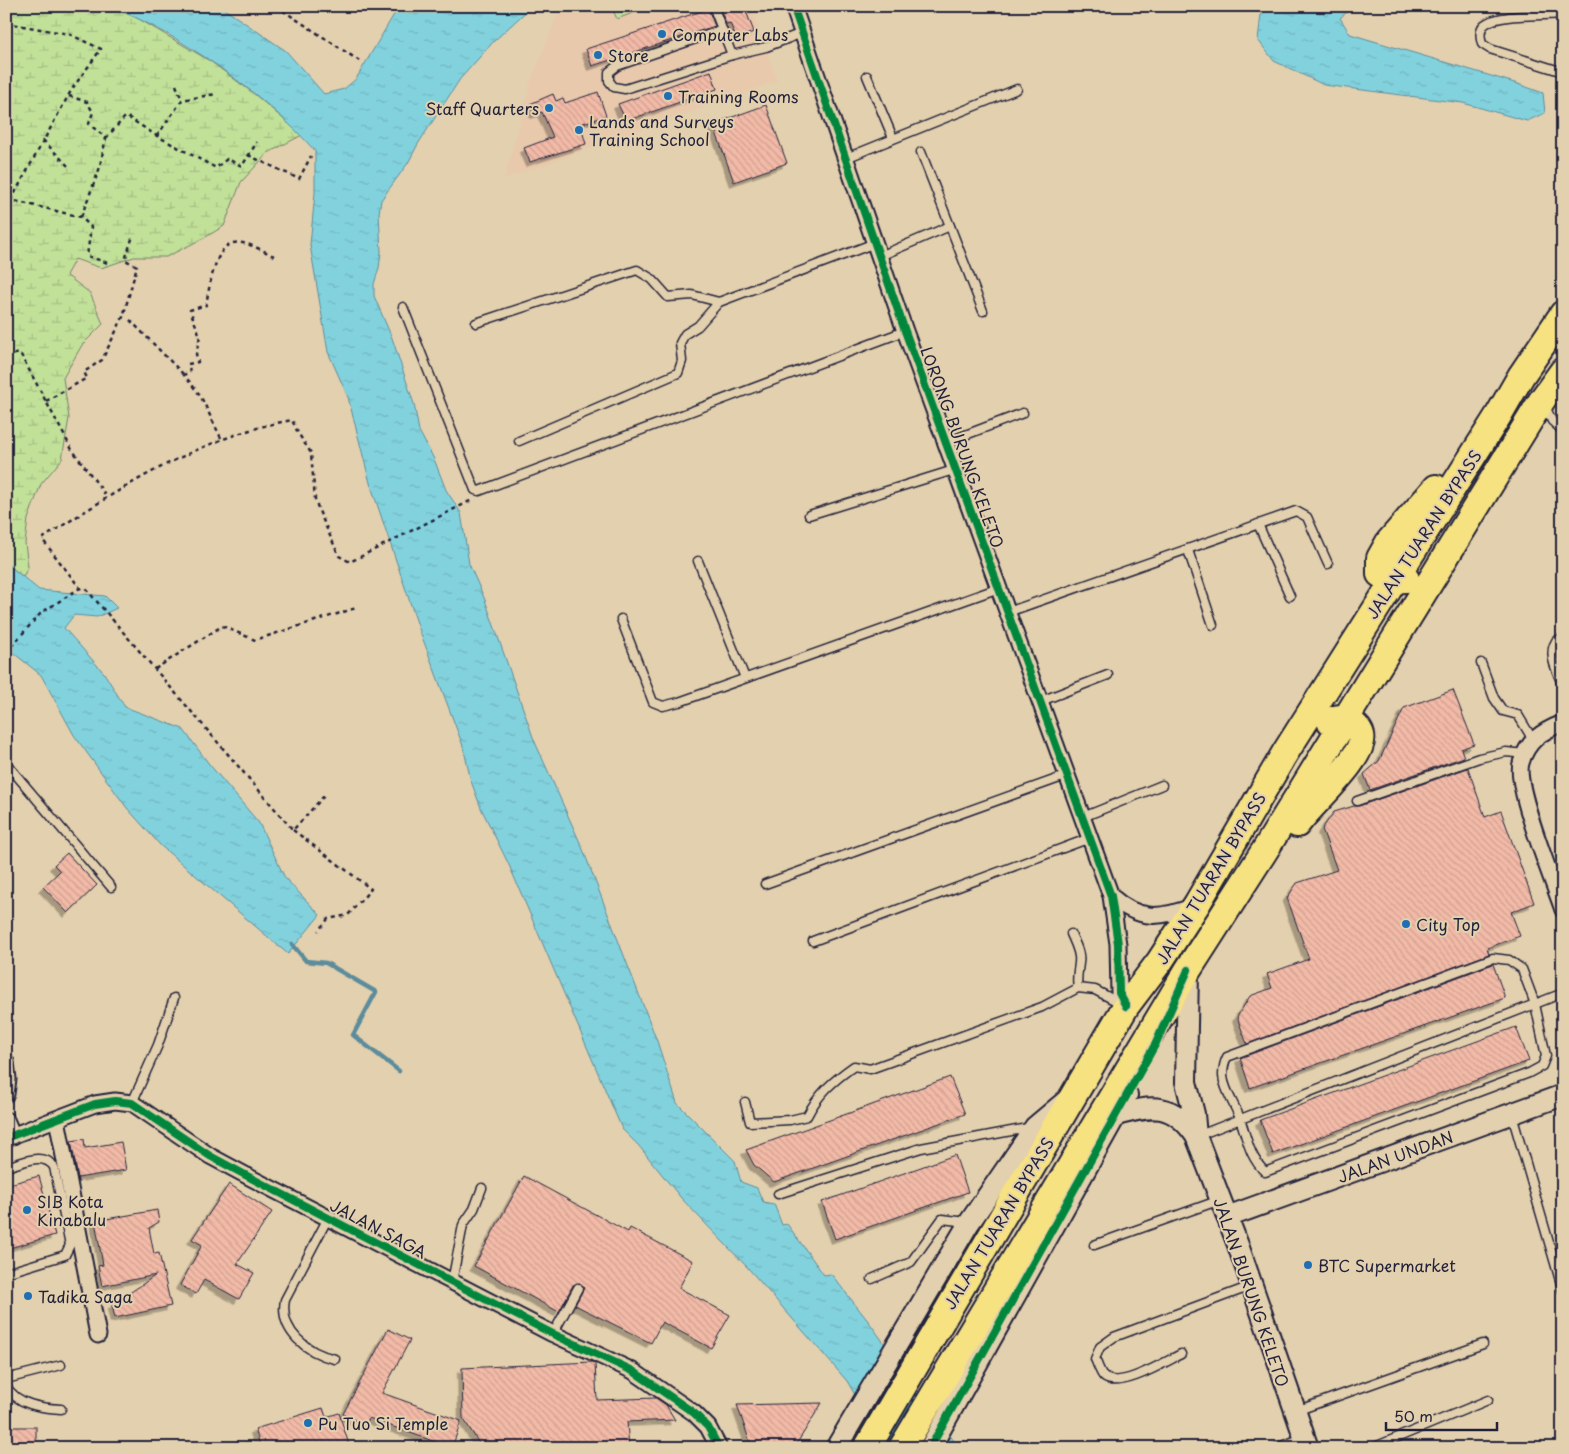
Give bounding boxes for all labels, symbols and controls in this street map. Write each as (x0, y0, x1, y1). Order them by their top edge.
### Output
place label: Computer Labs (672, 22, 788, 46)
marker: Computer Labs (656, 28, 668, 40)
place label: Store (608, 43, 649, 67)
marker: Store (592, 49, 604, 61)
place label: Training Rooms (678, 84, 799, 108)
marker: Training Rooms (662, 90, 674, 102)
place label: Staff Quarters (426, 96, 539, 120)
marker: Staff Quarters (543, 102, 555, 114)
place label: Lands and Surveys Training School (589, 109, 734, 151)
marker: Lands and Surveys Training School (573, 124, 585, 136)
street label: LORONG BURUNG KELETO (915, 343, 1011, 551)
street label: JALAN TUARAN BYPASS (1359, 445, 1487, 623)
street label: JALAN TUARAN BYPASS (1149, 787, 1271, 969)
place label: City Top (1416, 912, 1480, 936)
marker: City Top (1400, 918, 1412, 930)
street label: JALAN UNDAN (1334, 1124, 1456, 1188)
street label: JALAN TUARAN BYPASS (937, 1132, 1059, 1314)
place label: SIB Kota Kinabalu (37, 1189, 106, 1231)
street label: JALAN SAGA (326, 1192, 432, 1264)
street label: JALAN BURUNG KELETO (1208, 1194, 1296, 1390)
marker: SIB Kota Kinabalu (21, 1204, 33, 1216)
place label: BTC Supermarket (1318, 1253, 1456, 1277)
marker: BTC Supermarket (1302, 1259, 1314, 1271)
place label: Tadika Saga (38, 1284, 133, 1308)
marker: Tadika Saga (22, 1290, 34, 1302)
scale bar (1386, 1399, 1498, 1431)
text: 50 m (1394, 1404, 1433, 1427)
place label: Pu Tuo Si Temple (318, 1411, 448, 1435)
marker: Pu Tuo Si Temple (302, 1417, 314, 1429)

